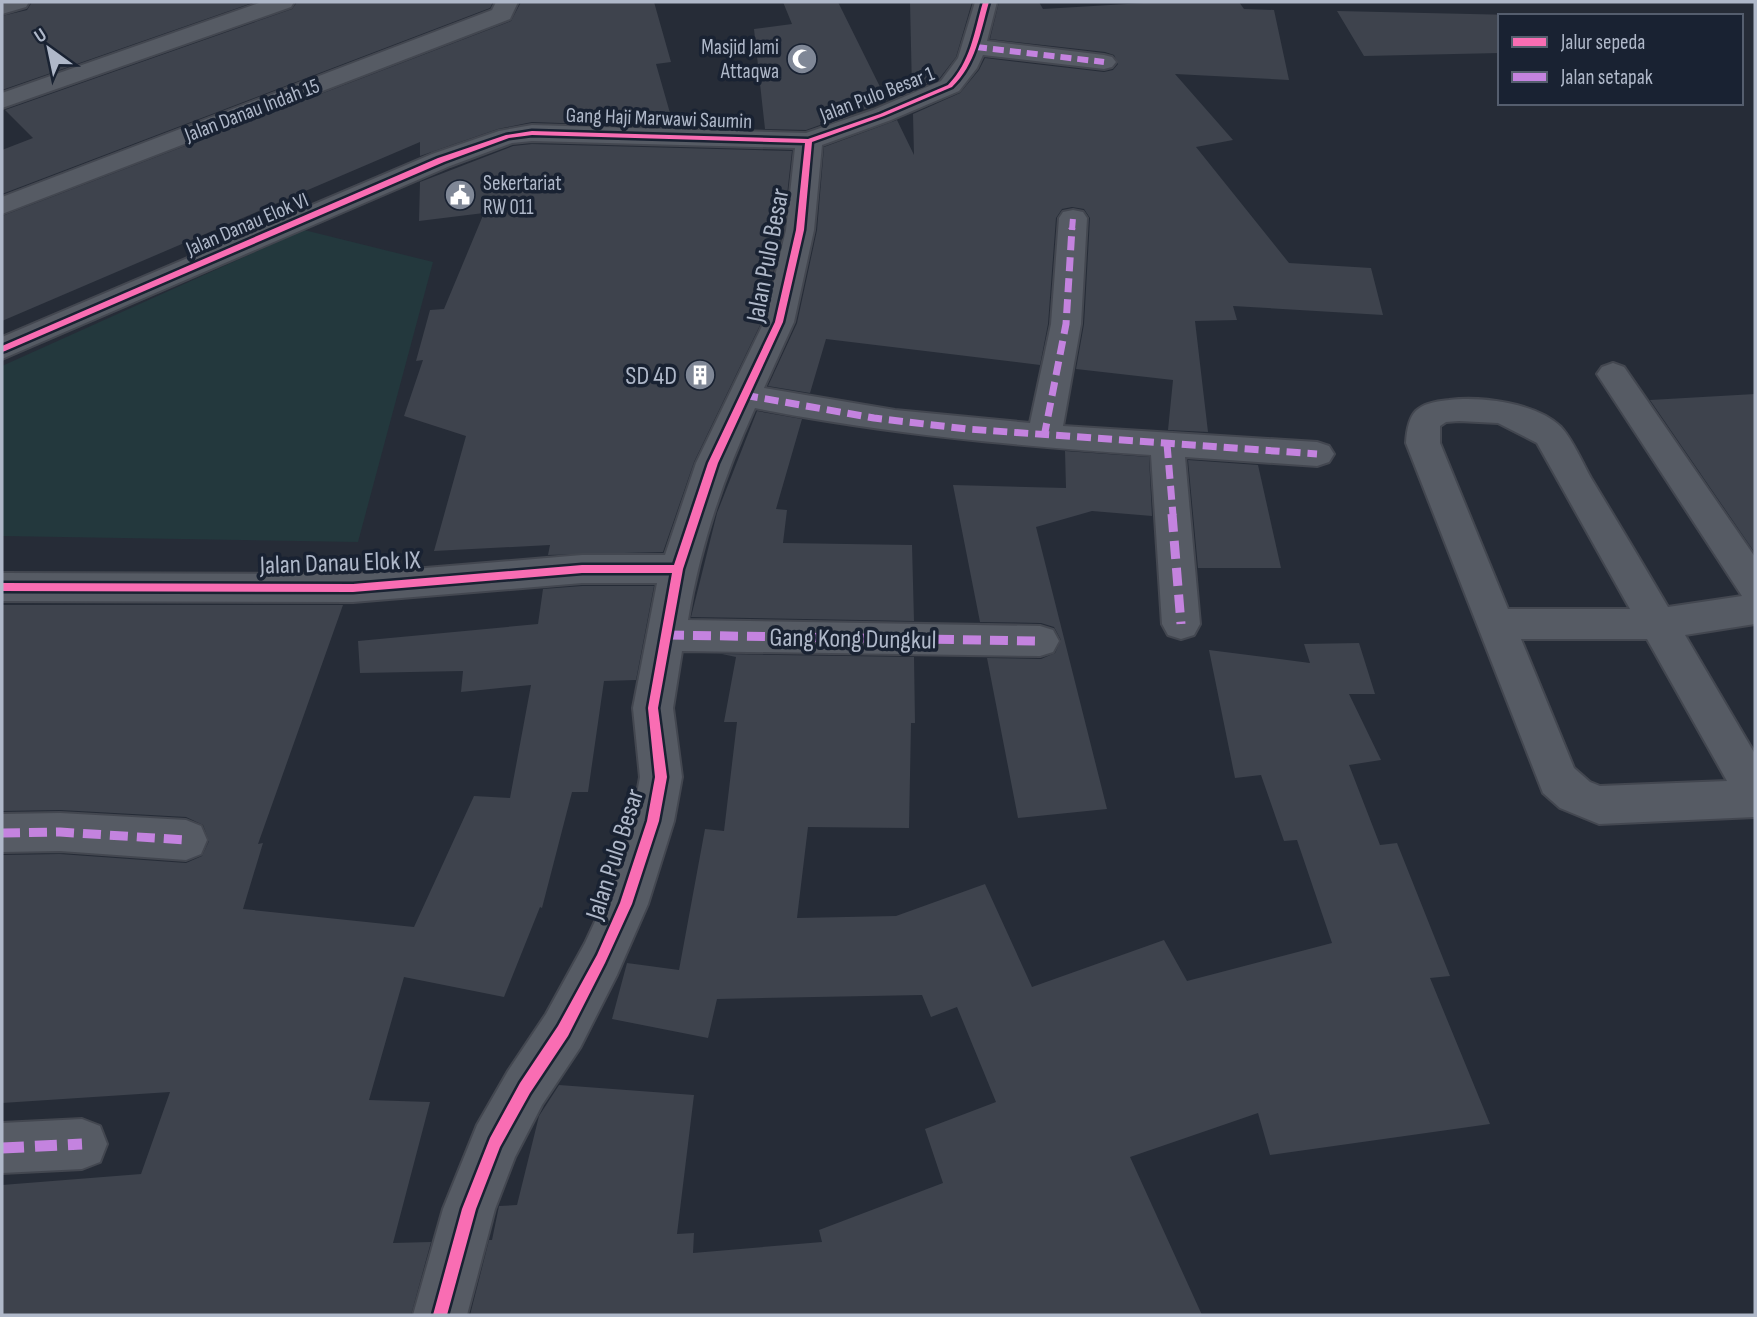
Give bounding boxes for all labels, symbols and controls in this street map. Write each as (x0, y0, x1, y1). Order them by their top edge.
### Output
north arrow (14, 14, 84, 84)
legend (1498, 14, 1743, 105)
text: U (30, 24, 51, 48)
text: Jalur sepeda (1560, 30, 1645, 55)
place label: Masjid Jami Attaqwa (701, 35, 779, 84)
mosque icon: Masjid Jami Attaqwa (785, 42, 819, 76)
street label: Jalan Pulo Besar 1 (816, 61, 938, 128)
text: Jalan setapak (1560, 65, 1653, 90)
street label: Jalan Danau Indah 15 (180, 73, 323, 148)
street label: Gang Haji Marwawi Saumin (565, 103, 753, 134)
place label: Sekertariat RW 011 (483, 171, 562, 220)
public building icon: Sekertariat RW 011 (443, 178, 477, 212)
street label: Jalan Pulo Besar (740, 185, 797, 326)
street label: Jalan Danau Elok VI (181, 187, 312, 262)
building icon: SD 4D (683, 358, 717, 392)
place label: SD 4D (625, 361, 677, 392)
street label: Jalan Danau Elok IX (258, 545, 421, 582)
street label: Gang Kong Dungkul (769, 623, 937, 656)
street label: Jalan Pulo Besar (579, 785, 651, 925)

